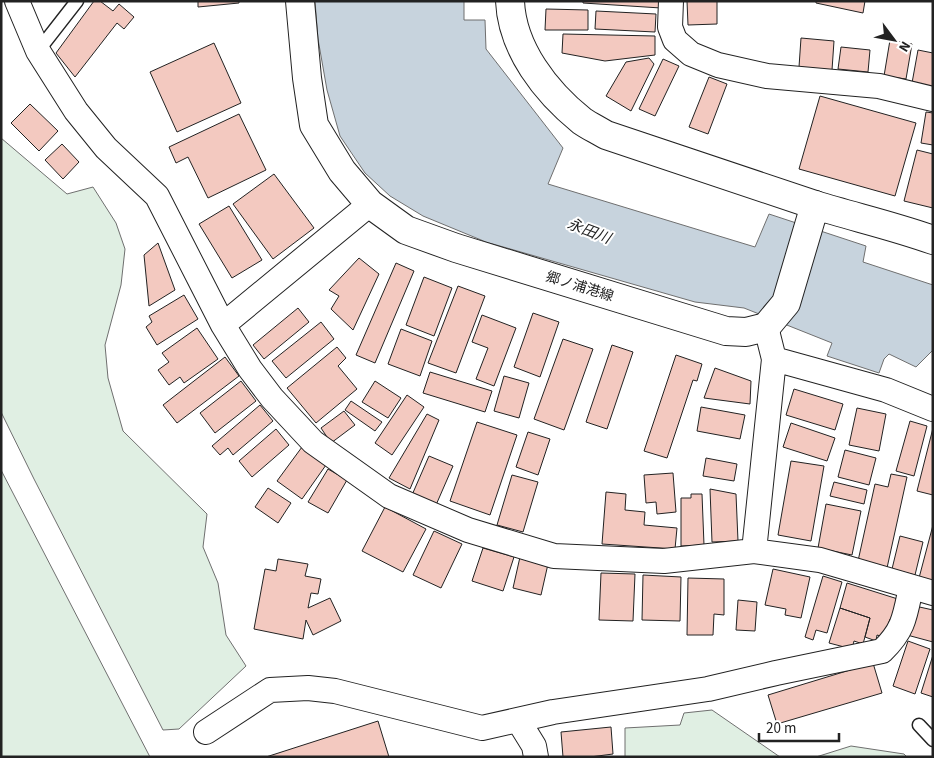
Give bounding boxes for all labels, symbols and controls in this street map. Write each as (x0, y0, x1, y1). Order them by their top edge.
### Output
north arrow (869, 15, 919, 65)
text: N (893, 37, 915, 56)
water label: 永田川 (564, 214, 615, 250)
street label: 郷ノ浦港線 (543, 267, 616, 307)
scale bar (759, 710, 839, 742)
text: 20 m (766, 718, 796, 739)

